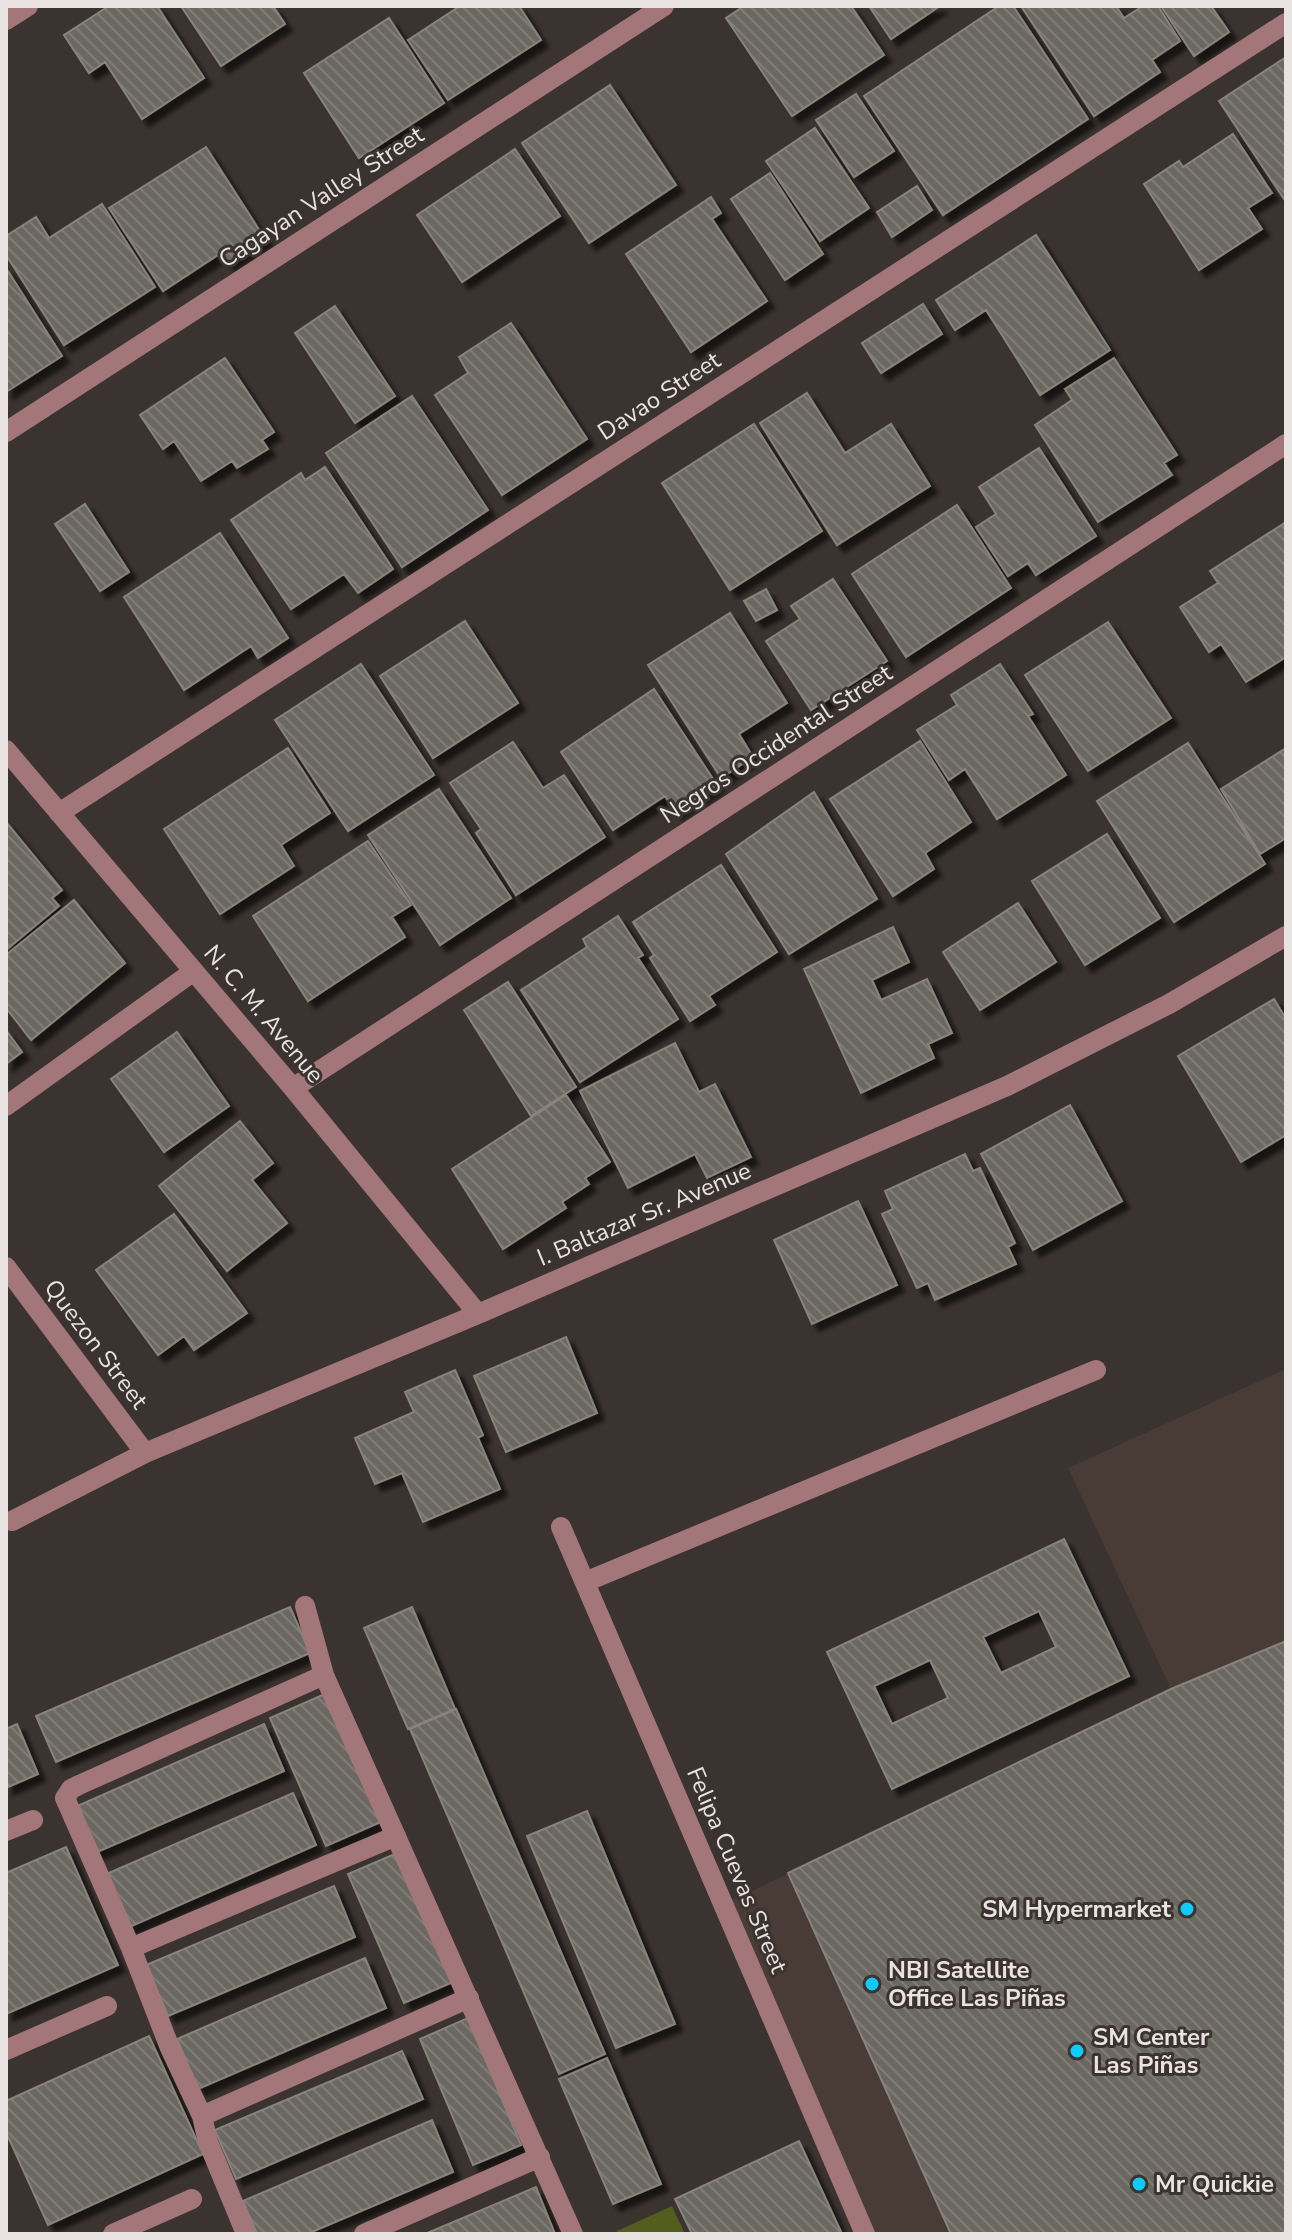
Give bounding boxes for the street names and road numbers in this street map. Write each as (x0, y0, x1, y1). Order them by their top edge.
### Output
street label: Cagayan Valley Street (212, 118, 430, 275)
street label: Davao Street (591, 344, 727, 448)
street label: Negros Occidental Street (654, 657, 899, 831)
street label: N. C. M. Avenue (197, 938, 331, 1090)
street label: I. Baltazar Sr. Avenue (532, 1154, 756, 1274)
street label: Quezon Street (37, 1273, 156, 1416)
street label: Felipa Cuevas Street (679, 1762, 795, 1979)

